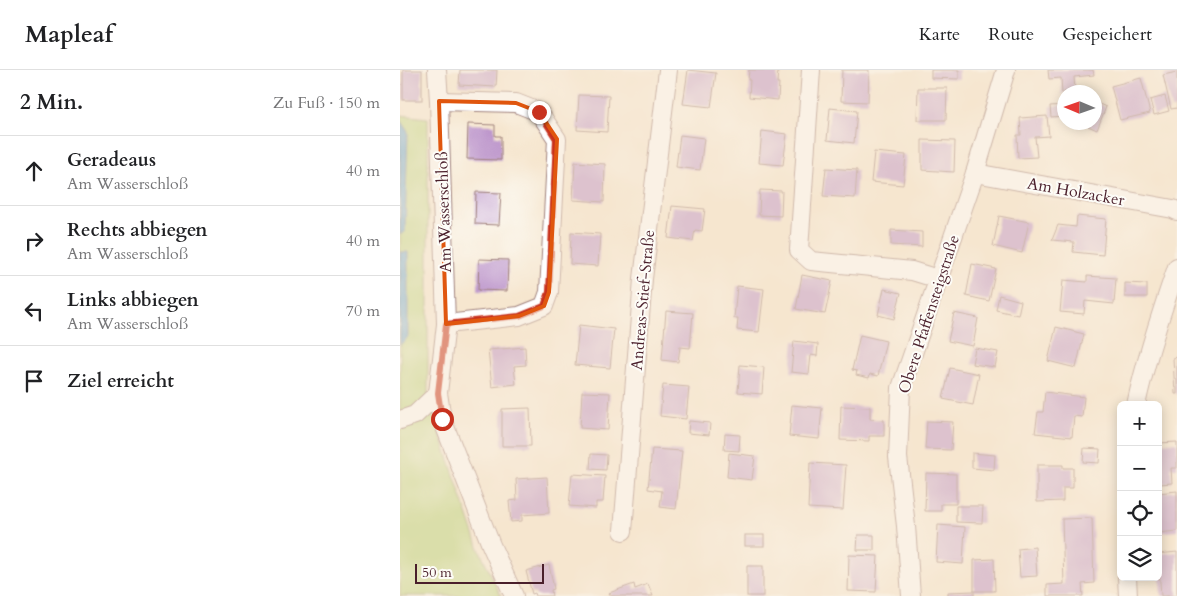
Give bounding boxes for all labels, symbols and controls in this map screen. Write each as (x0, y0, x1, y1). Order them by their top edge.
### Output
text: Mapleaf (25, 18, 113, 51)
text: Karte (919, 22, 960, 47)
text: Route (988, 22, 1034, 47)
text: Gespeichert (1062, 22, 1152, 47)
north arrow (1057, 85, 1102, 130)
text: 2 Min. (20, 88, 83, 117)
text: Zu Fuß · 150 m (273, 92, 380, 114)
route end (528, 101, 551, 124)
text: Geradeaus (67, 147, 156, 173)
street label: Am Wasserschloß (431, 151, 457, 273)
icon: ahead (20, 157, 48, 185)
text: 40 m (346, 160, 380, 182)
text: Am Wasserschloß (67, 173, 188, 195)
street label: Am Holzacker (1025, 173, 1126, 211)
text: Rechts abbiegen (67, 217, 208, 243)
icon: right (20, 227, 48, 255)
street label: Andreas-Stief-Straße (626, 229, 660, 371)
text: 40 m (346, 230, 380, 252)
street label: Obere Pfaffensteigstraße (893, 232, 965, 396)
text: Am Wasserschloß (67, 243, 188, 265)
text: Links abbiegen (67, 287, 199, 313)
icon: left (20, 297, 48, 325)
text: 70 m (346, 300, 380, 322)
text: Am Wasserschloß (67, 313, 188, 335)
icon: arrive (20, 367, 48, 395)
text: Ziel erreicht (67, 368, 174, 394)
map controls (1117, 401, 1162, 581)
button: + (1117, 401, 1162, 446)
route start (431, 408, 454, 431)
button: − (1117, 446, 1162, 491)
button: locate (1117, 491, 1162, 536)
button: layers (1117, 536, 1162, 581)
scale bar (415, 561, 544, 584)
text: 50 m (422, 563, 452, 582)

